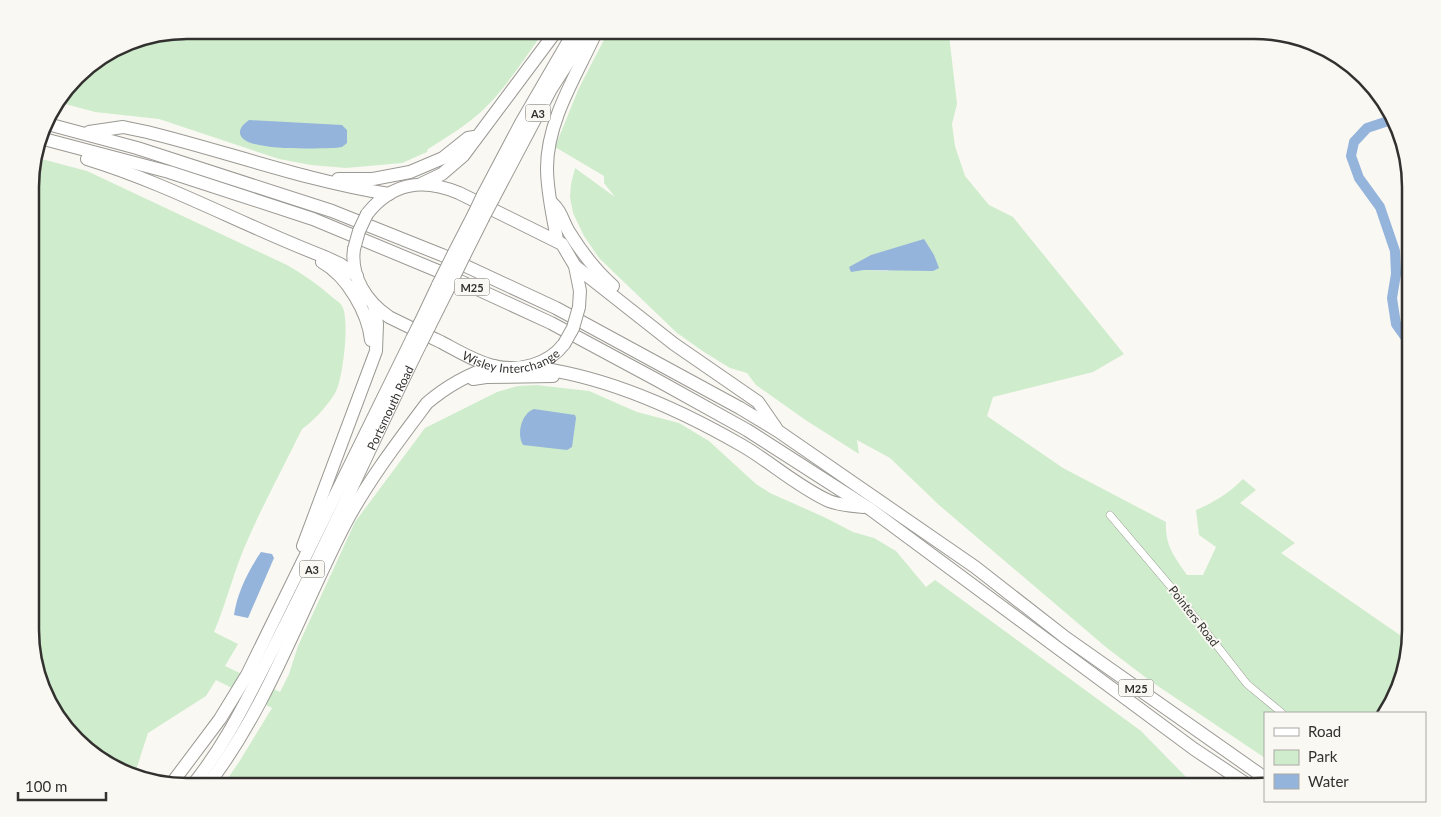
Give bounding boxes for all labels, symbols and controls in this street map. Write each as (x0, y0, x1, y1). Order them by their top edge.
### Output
road number: A3 (526, 105, 550, 122)
road number: M25 (454, 278, 490, 296)
street label: Wisley Interchange (458, 340, 560, 358)
text: Wisley Interchange (460, 345, 562, 376)
street label: Portsmouth Road (363, 363, 416, 452)
road number: A3 (300, 560, 324, 578)
street label: Pointers Road (1166, 583, 1222, 649)
road number: M25 (1118, 680, 1154, 696)
legend (1264, 712, 1426, 802)
text: Road (1308, 722, 1341, 740)
text: Park (1308, 747, 1338, 765)
scale bar (18, 770, 105, 802)
text: Water (1308, 772, 1349, 790)
text: 100 m (25, 777, 67, 795)

